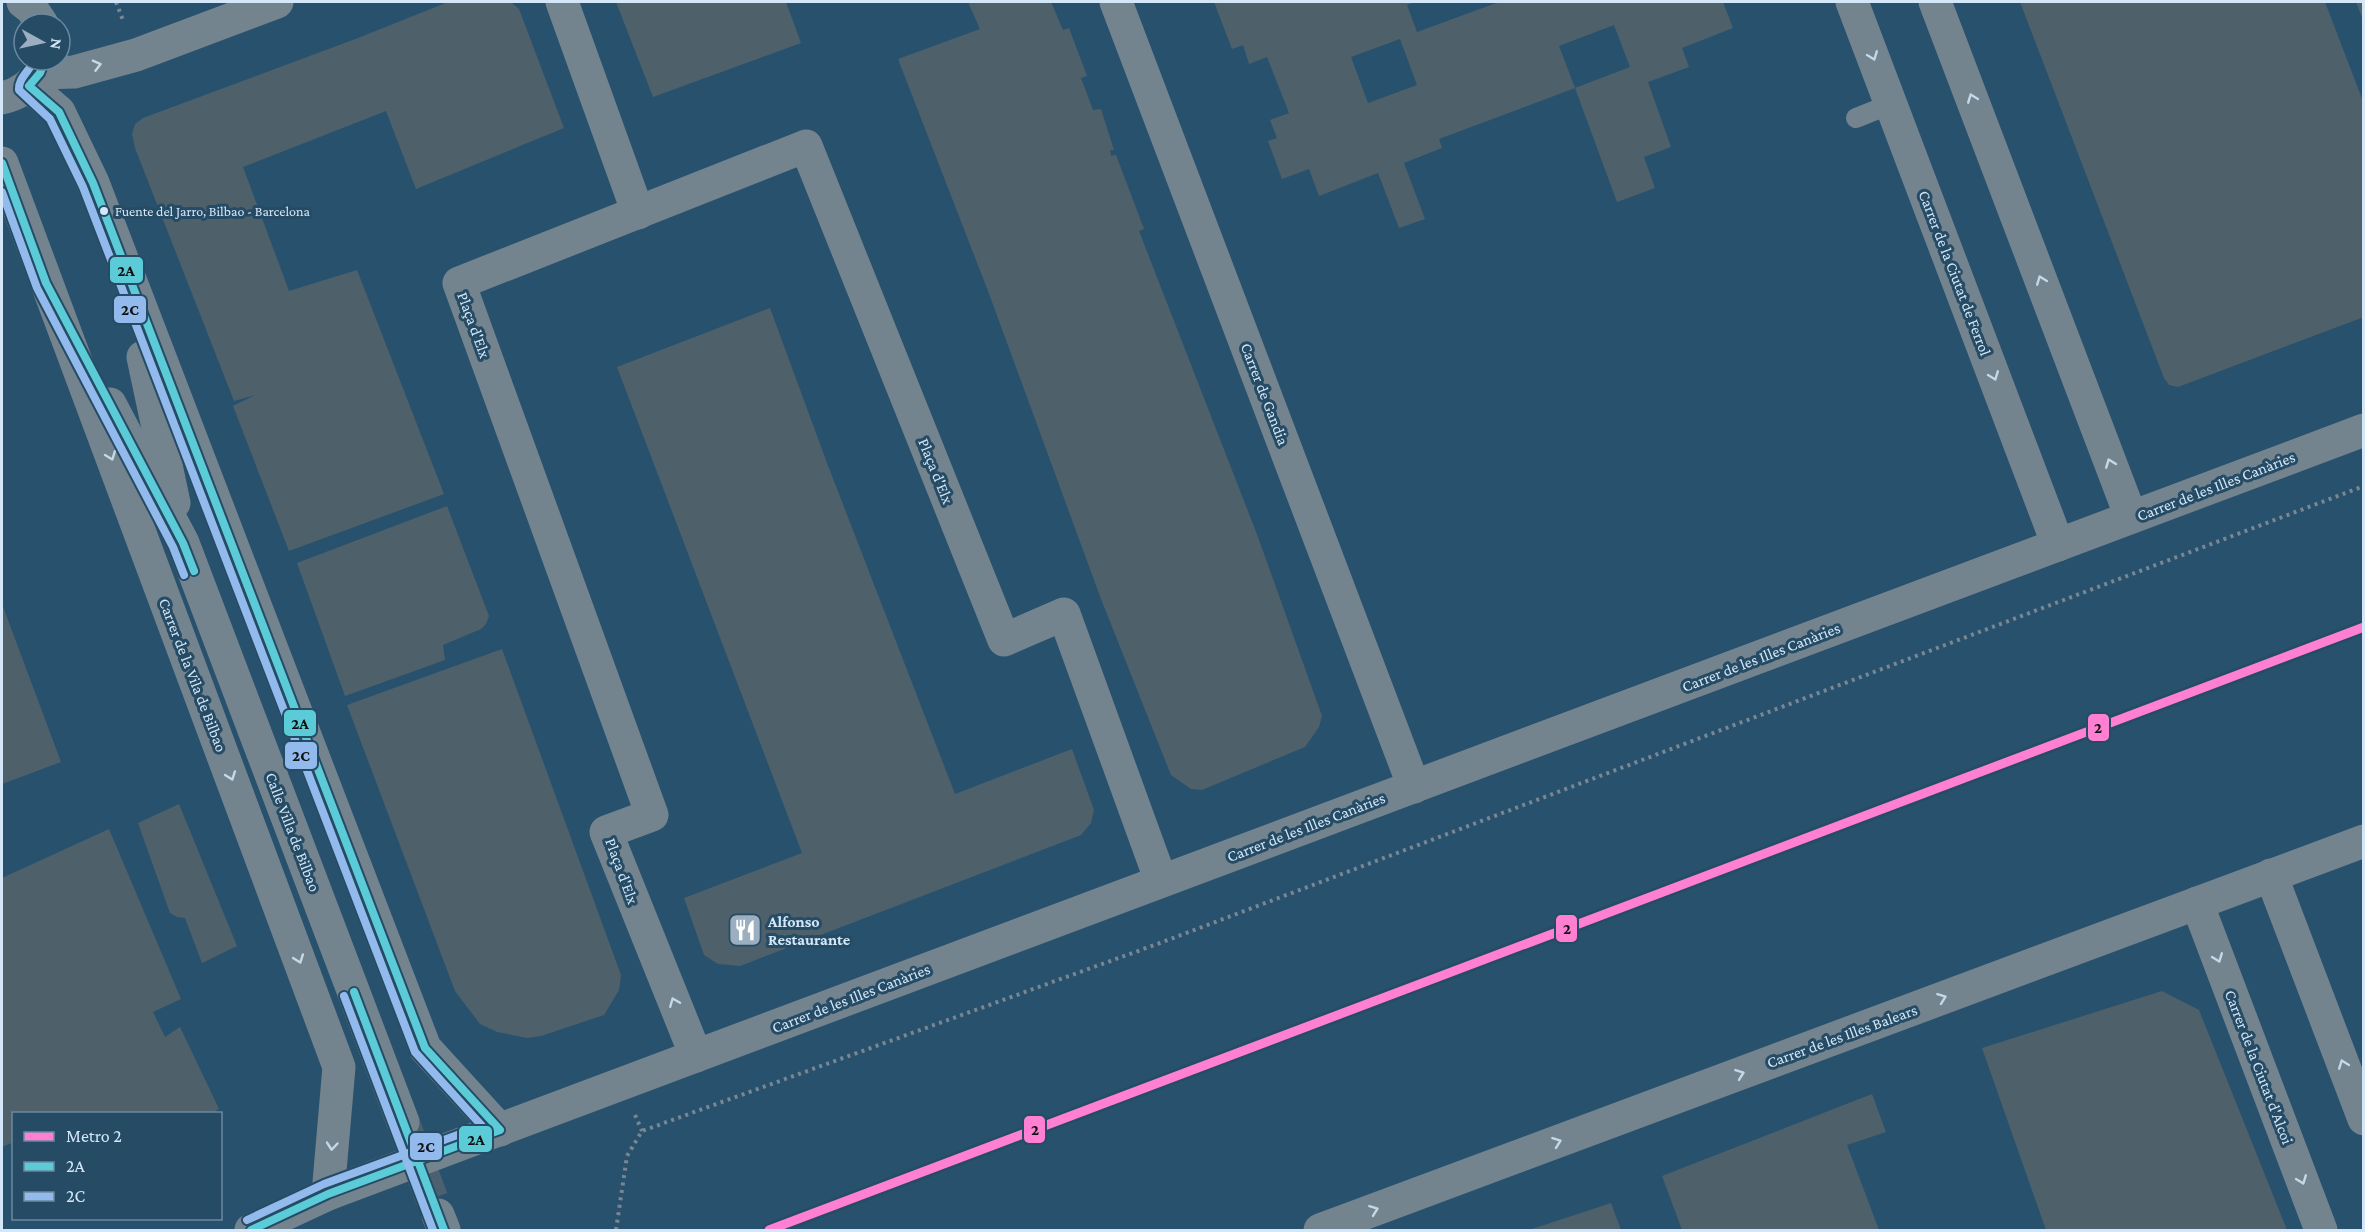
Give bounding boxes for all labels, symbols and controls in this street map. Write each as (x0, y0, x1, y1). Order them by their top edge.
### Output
north arrow (12, 12, 72, 72)
text: N (47, 37, 66, 51)
one-way arrow (1866, 50, 1878, 61)
one-way arrow (92, 60, 102, 73)
one-way arrow (1967, 93, 1979, 104)
street label: Carrer de la Ciutat de Ferrol (1916, 188, 1994, 358)
place label: Fuente del Jarro, Bilbao - Barcelona (115, 203, 311, 219)
marker: Fuente del Jarro, Bilbao - Barcelona (98, 205, 110, 217)
line badge: 2A (109, 256, 144, 284)
text: 2A (117, 262, 135, 279)
one-way arrow (2036, 276, 2048, 287)
street label: Plaça d'Elx (453, 290, 494, 361)
line badge: 2C (113, 295, 147, 324)
text: 2C (121, 301, 139, 318)
street label: Carrer de Gandia (1238, 340, 1293, 448)
one-way arrow (1987, 370, 1999, 381)
street label: Plaça d'Elx (914, 436, 957, 507)
street label: Carrer de les Illes Canàries (2135, 448, 2297, 524)
one-way arrow (103, 450, 116, 461)
one-way arrow (2105, 458, 2118, 468)
street label: Carrer de la Vila de Bilbao (156, 596, 230, 754)
street label: Carrer de les Illes Canàries (1680, 619, 1842, 695)
line badge: 2A (283, 709, 317, 737)
line badge: 2 (2087, 713, 2110, 742)
text: 2A (291, 715, 309, 732)
text: 2 (2094, 719, 2102, 736)
line badge: 2C (284, 741, 318, 770)
text: 2C (292, 747, 310, 764)
one-way arrow (223, 770, 236, 781)
street label: Calle Villa de Bilbao (262, 770, 324, 894)
street label: Carrer de les Illes Canàries (1225, 789, 1387, 865)
street label: Plaça d'Elx (601, 836, 642, 907)
restaurant icon: Alfonso Restaurante (727, 912, 763, 948)
place label: Alfonso Restaurante (767, 913, 851, 948)
line badge: 2 (1555, 914, 1578, 943)
text: 2 (1563, 920, 1571, 937)
one-way arrow (2211, 952, 2223, 963)
one-way arrow (292, 953, 304, 964)
street label: Carrer de les Illes Canàries (770, 960, 932, 1036)
street label: Carrer de la Ciutat d'Alcoi (2222, 988, 2296, 1146)
one-way arrow (1936, 993, 1947, 1006)
one-way arrow (669, 997, 681, 1008)
street label: Carrer de les Illes Balears (1765, 1001, 1919, 1071)
one-way arrow (2338, 1060, 2350, 1071)
one-way arrow (1734, 1068, 1745, 1081)
legend (12, 1112, 222, 1220)
line badge: 2 (1023, 1115, 1046, 1144)
text: 2 (1031, 1121, 1039, 1138)
line badge: 2A (458, 1125, 493, 1153)
text: Metro 2 (66, 1126, 122, 1146)
text: 2A (467, 1131, 485, 1148)
line badge: 2C (409, 1132, 443, 1161)
one-way arrow (1551, 1137, 1562, 1149)
text: 2C (417, 1138, 435, 1155)
one-way arrow (326, 1142, 339, 1151)
text: 2A (66, 1156, 86, 1176)
one-way arrow (2295, 1173, 2307, 1184)
text: 2C (66, 1186, 86, 1206)
one-way arrow (1368, 1205, 1379, 1217)

